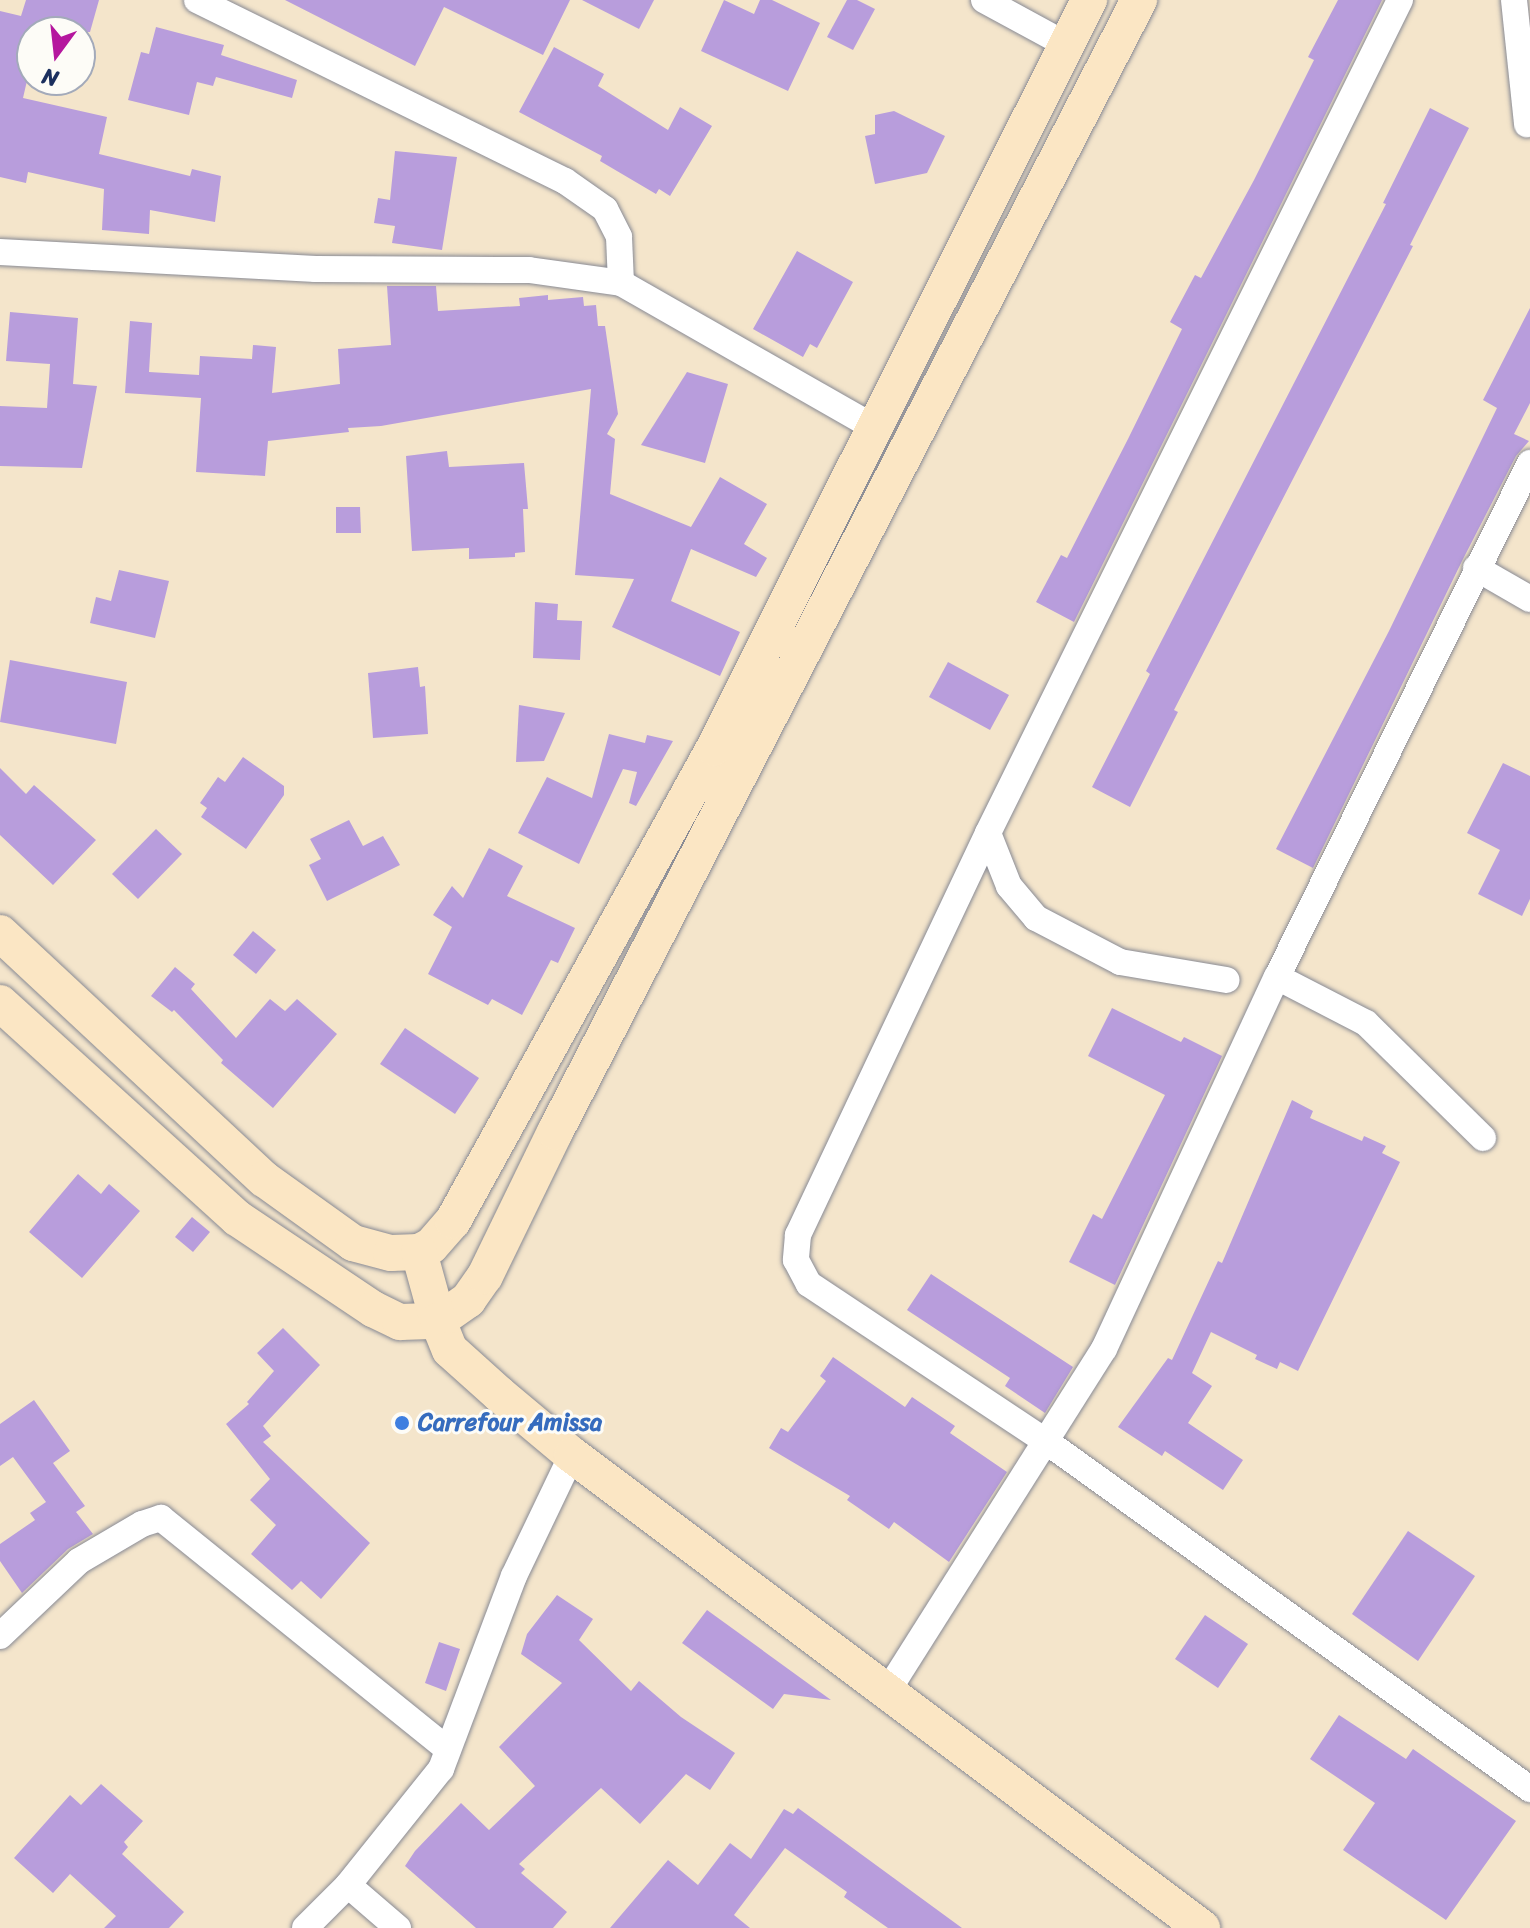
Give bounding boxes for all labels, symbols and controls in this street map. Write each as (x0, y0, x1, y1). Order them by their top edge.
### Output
north arrow (16, 16, 96, 96)
text: N (38, 57, 63, 99)
place label: Carrefour Amissa (418, 1409, 602, 1437)
marker: Carrefour Amissa (393, 1414, 411, 1432)

